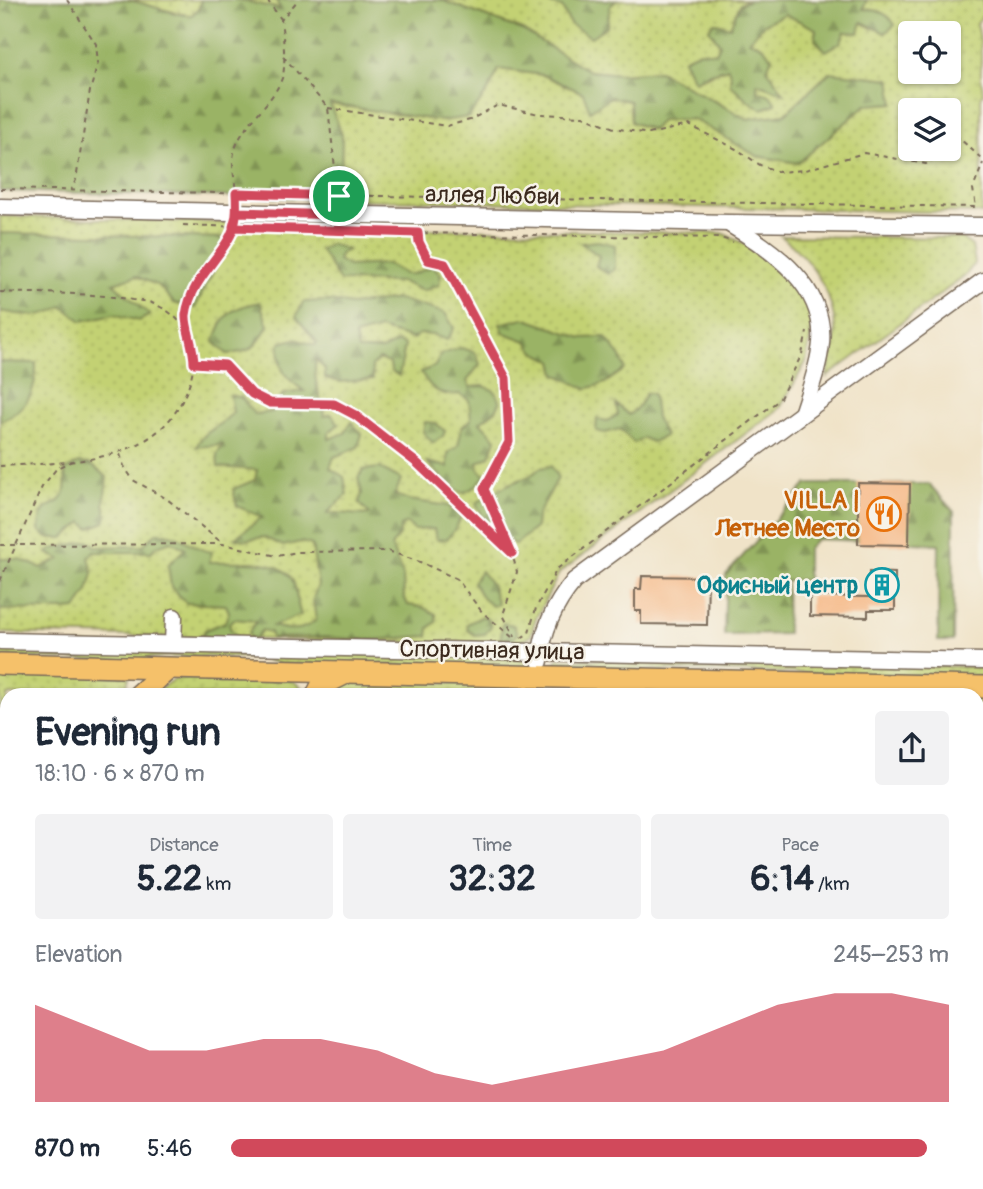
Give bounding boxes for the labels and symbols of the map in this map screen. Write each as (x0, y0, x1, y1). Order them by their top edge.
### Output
pin (309, 166, 369, 226)
street label: аллея Любви (425, 180, 559, 211)
place label: VILLA | Летнее Место (714, 486, 860, 543)
restaurant icon: VILLA | Летнее Место (865, 495, 903, 533)
building icon: Офисный центр (863, 566, 901, 604)
place label: Офисный центр (697, 571, 858, 600)
street label: Спортивная улица (399, 634, 585, 667)

